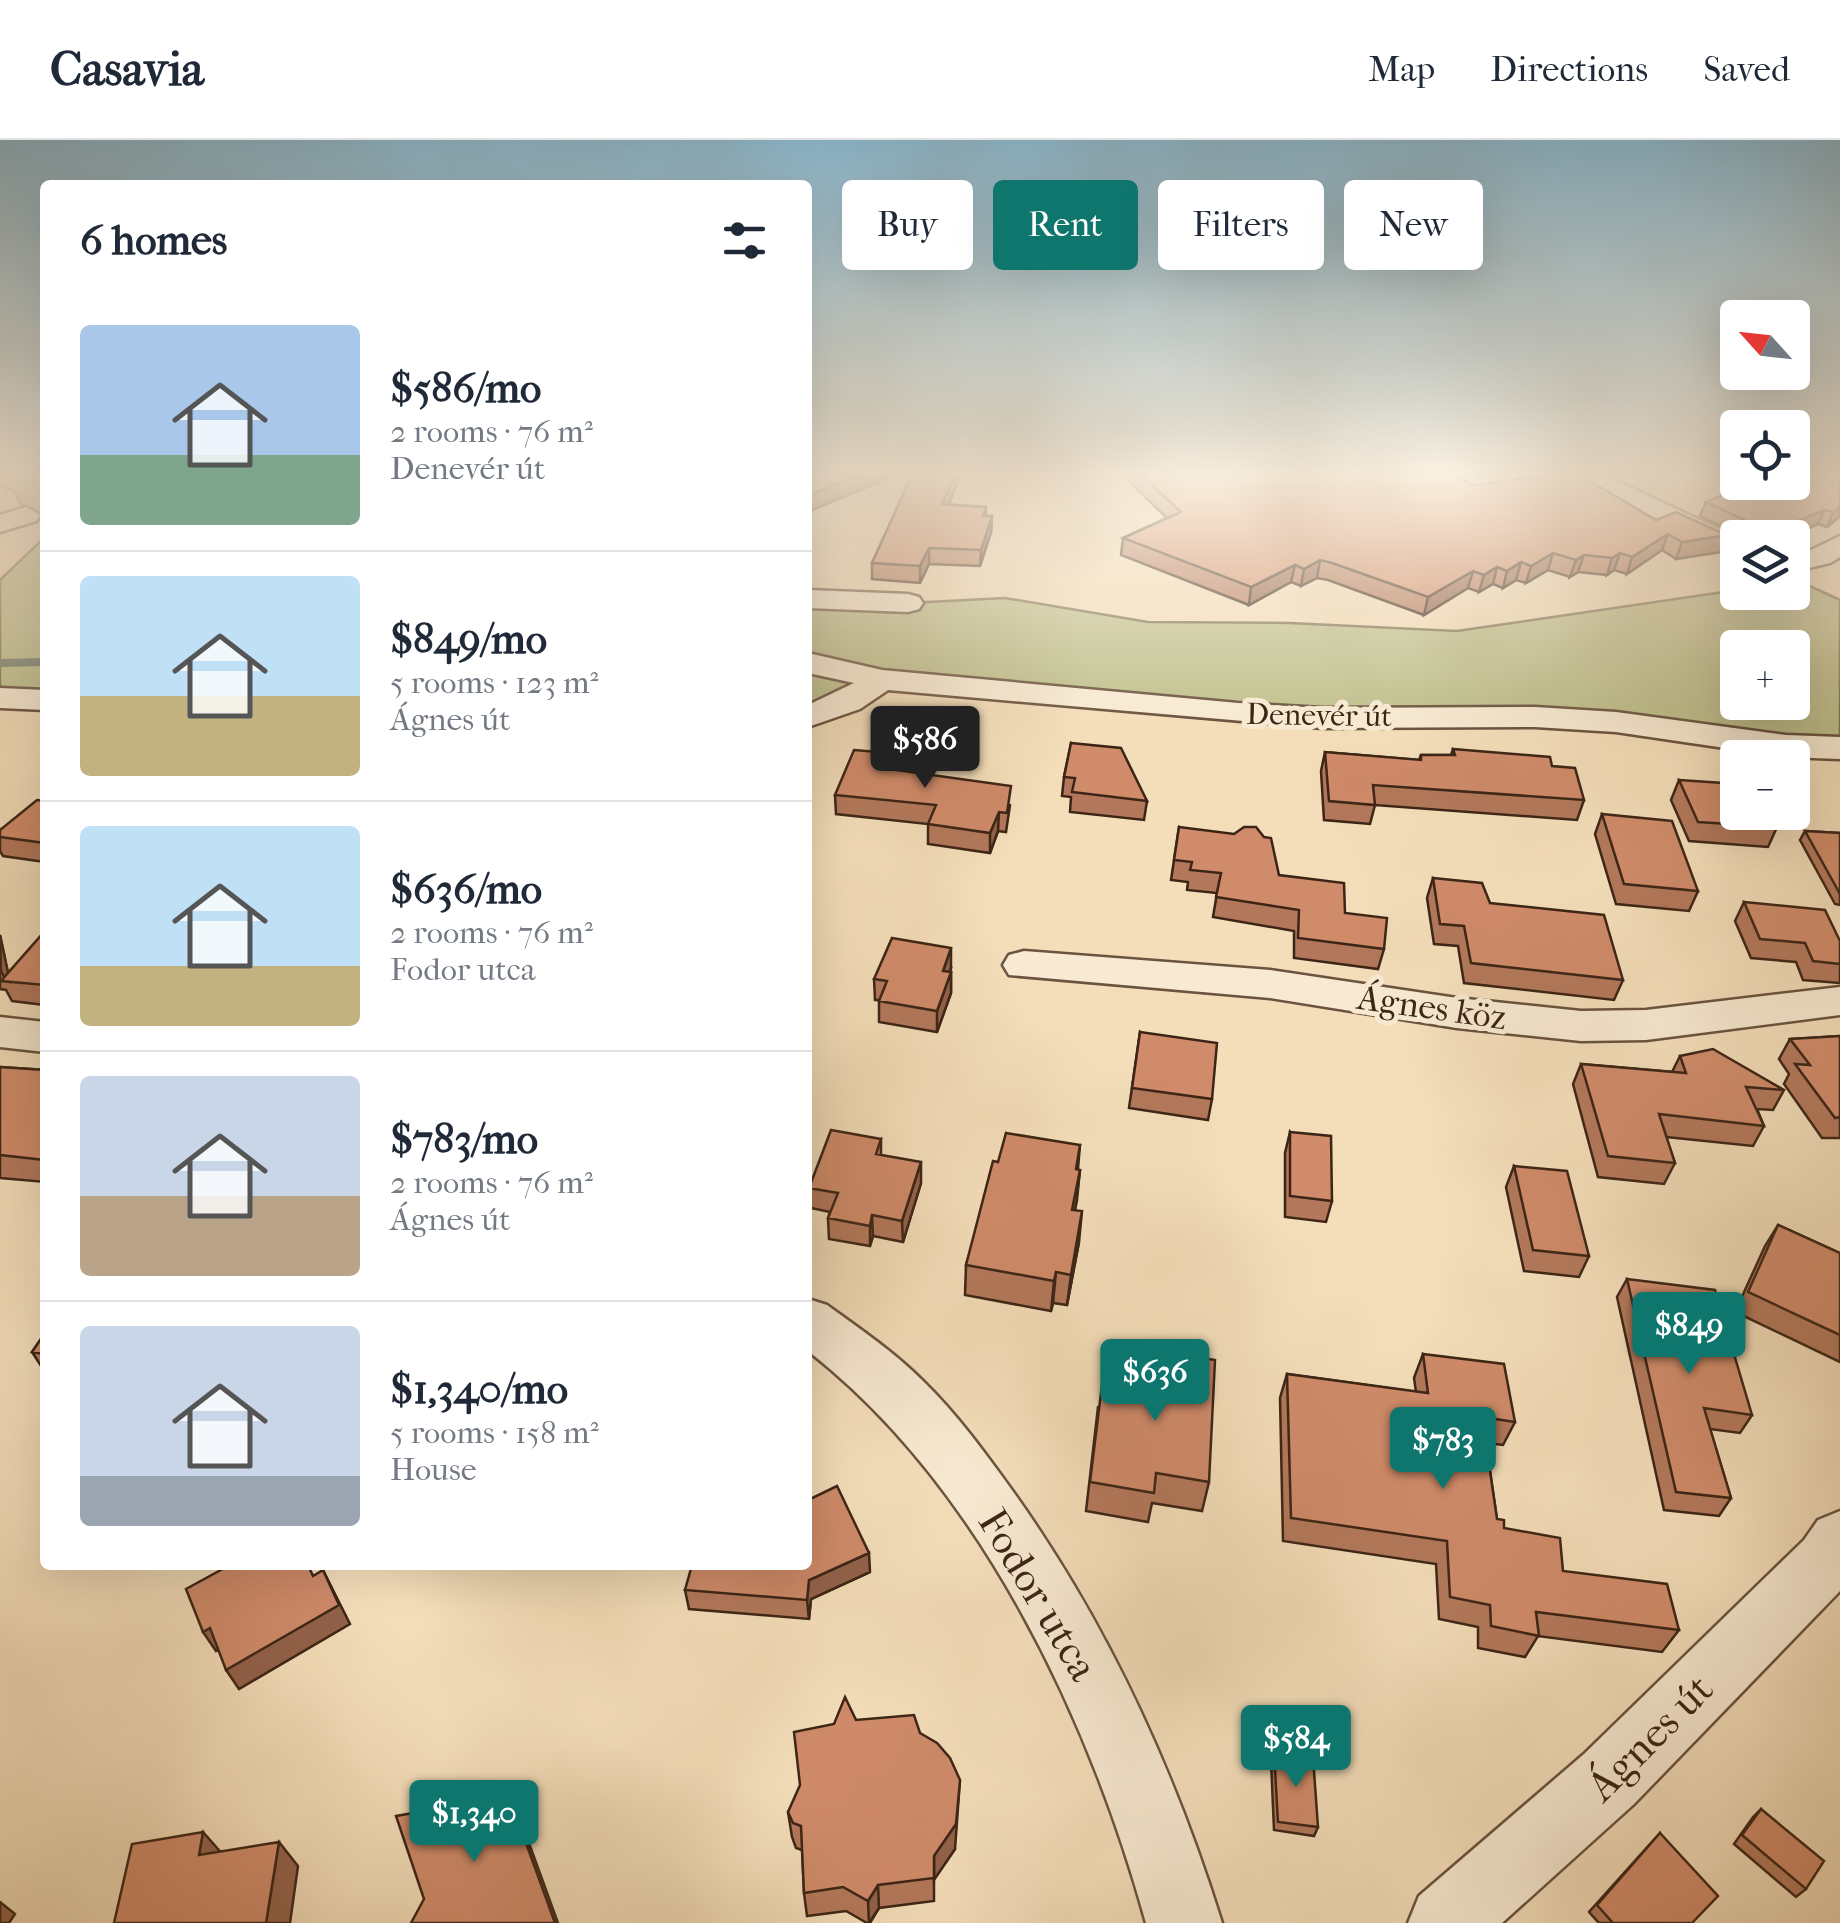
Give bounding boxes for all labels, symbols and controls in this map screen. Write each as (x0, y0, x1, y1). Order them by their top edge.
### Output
text: Casavia (50, 41, 204, 97)
text: Map (1368, 49, 1435, 90)
text: Directions (1490, 49, 1648, 90)
text: Saved (1703, 49, 1790, 90)
chip: Buy (842, 180, 973, 270)
chip: Rent (993, 180, 1138, 270)
chip: Filters (1158, 180, 1324, 270)
chip: New (1344, 180, 1483, 270)
icon: filters (717, 213, 772, 268)
text: 6 homes (80, 216, 227, 265)
north arrow (1720, 300, 1810, 390)
map controls (1720, 300, 1810, 830)
text: $586/mo (390, 364, 541, 413)
icon: home (160, 365, 280, 485)
button: locate (1720, 410, 1810, 500)
text: 2 rooms · 76 m² (390, 413, 593, 450)
text: Denevér út (390, 450, 545, 487)
button: layers (1720, 520, 1810, 610)
text: $849/mo (390, 615, 547, 664)
icon: home (160, 616, 280, 736)
button: + (1720, 630, 1810, 720)
text: 5 rooms · 123 m² (390, 664, 599, 701)
street label: Denevér út (1246, 697, 1392, 734)
text: Ágnes út (390, 701, 510, 738)
pin: $586 (866, 706, 984, 791)
text: $586 (893, 720, 957, 757)
button: − (1720, 740, 1810, 830)
text: $636/mo (390, 865, 542, 914)
icon: home (160, 866, 280, 986)
text: 2 rooms · 76 m² (390, 914, 593, 951)
text: Fodor utca (390, 951, 535, 988)
street label: Ágnes köz (1353, 975, 1509, 1038)
text: $783/mo (390, 1115, 538, 1164)
icon: home (160, 1116, 280, 1236)
text: 2 rooms · 76 m² (390, 1164, 593, 1201)
text: Ágnes út (390, 1201, 510, 1238)
pin: $849 (1630, 1292, 1748, 1377)
text: $849 (1654, 1306, 1724, 1343)
pin: $636 (1096, 1339, 1214, 1424)
text: $636 (1122, 1353, 1188, 1390)
text: $1,340/mo (390, 1365, 568, 1414)
icon: home (160, 1366, 280, 1486)
pin: $783 (1384, 1407, 1502, 1492)
text: 5 rooms · 158 m² (390, 1414, 599, 1451)
text: $783 (1412, 1421, 1474, 1458)
text: House (390, 1451, 477, 1488)
street label: Fodor utca (968, 1500, 1108, 1690)
street label: Ágnes út (1575, 1665, 1723, 1813)
pin: $584 (1237, 1705, 1355, 1790)
text: $584 (1263, 1719, 1329, 1756)
pin: $1,340 (393, 1780, 555, 1865)
text: $1,340 (431, 1794, 517, 1831)

